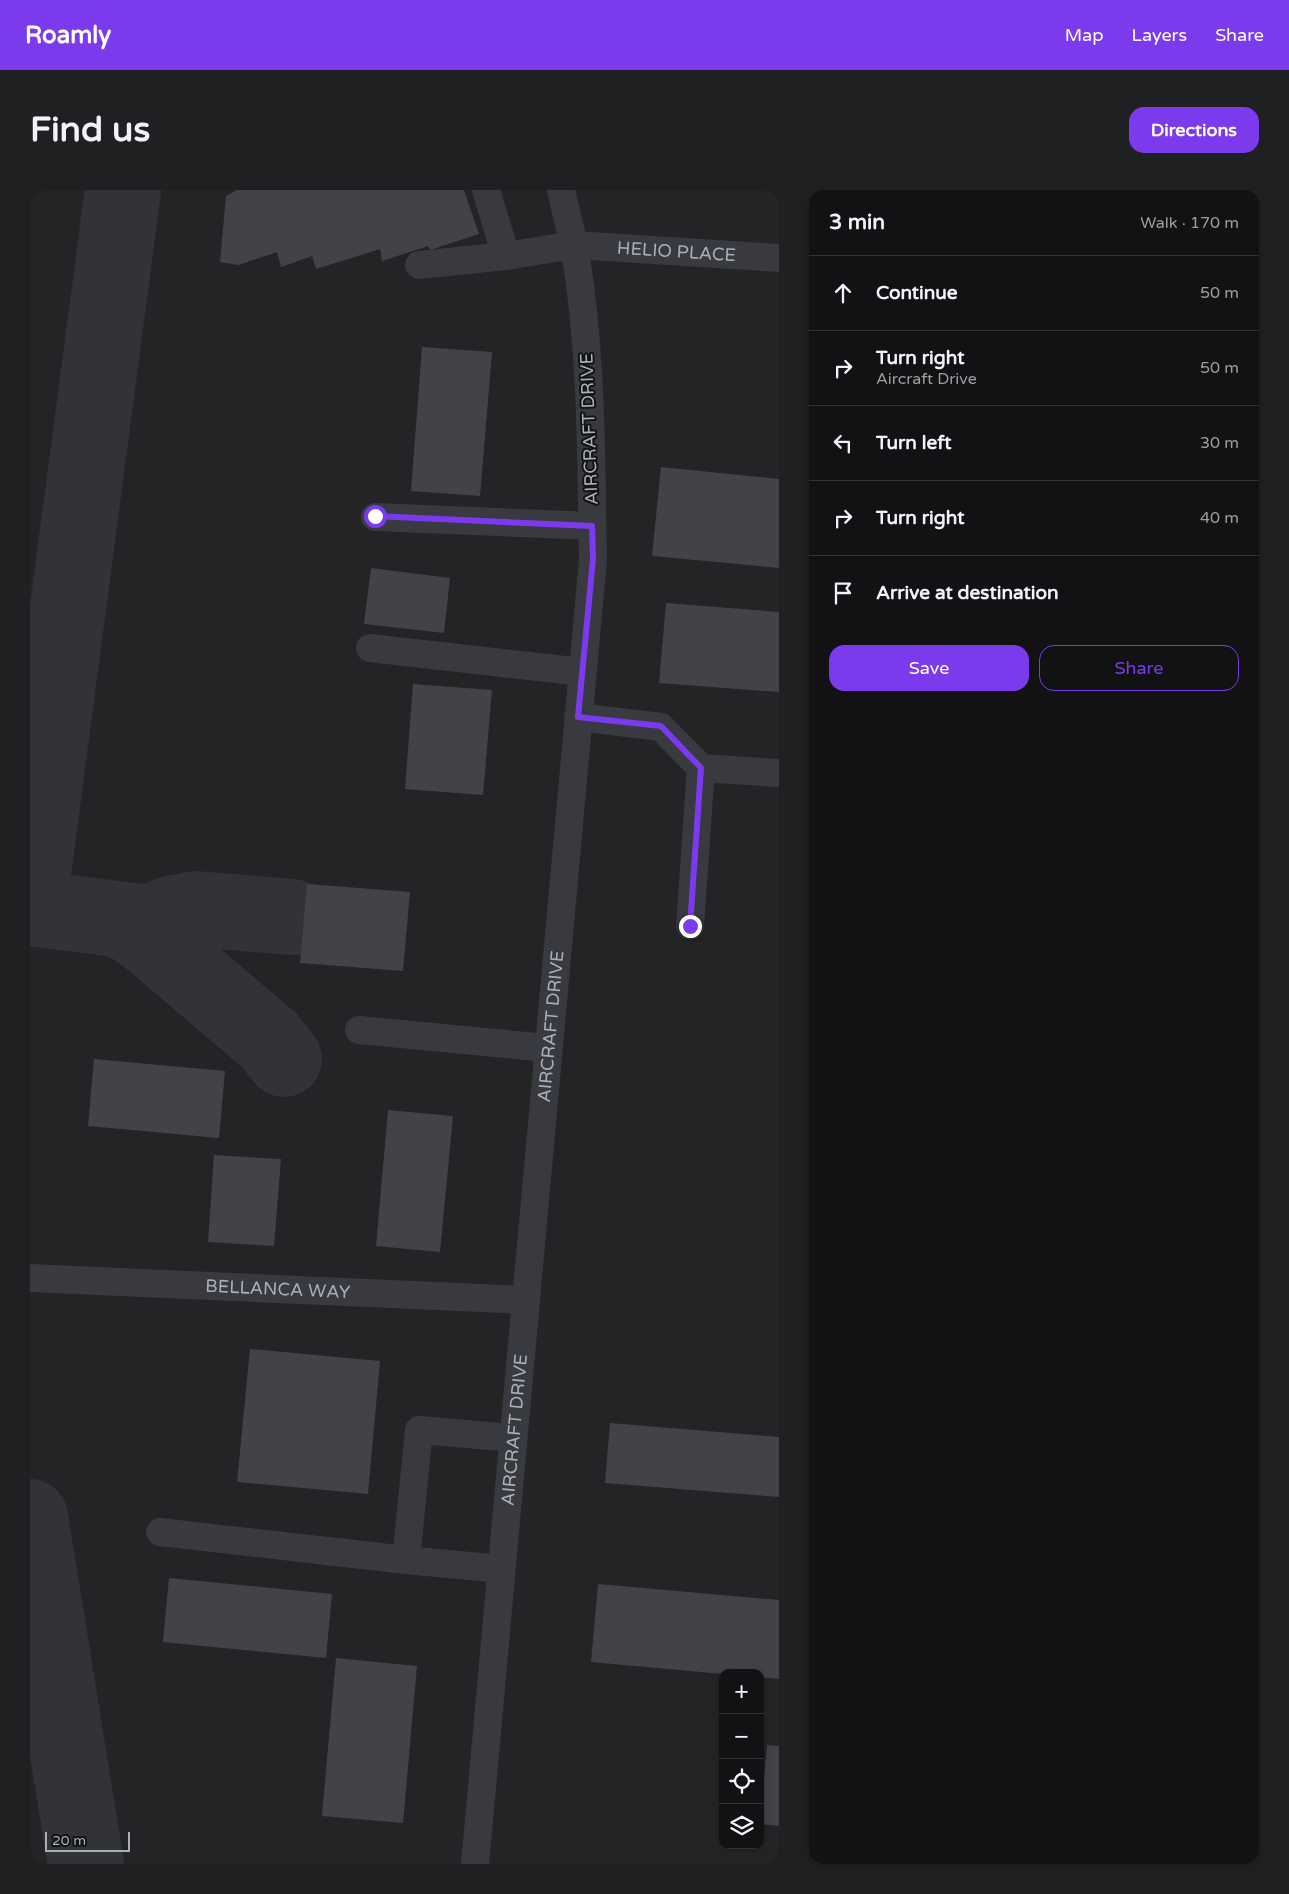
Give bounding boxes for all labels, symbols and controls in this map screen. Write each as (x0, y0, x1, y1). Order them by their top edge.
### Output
text: Roamly (25, 21, 111, 50)
text: Map (1065, 24, 1104, 46)
text: Layers (1132, 24, 1187, 46)
text: Share (1215, 24, 1264, 46)
button: Directions (1129, 107, 1259, 153)
text: Find us (30, 109, 150, 151)
text: 3 min (829, 210, 885, 235)
text: Walk · 170 m (1140, 213, 1239, 233)
street label: HELIO PLACE (616, 237, 737, 266)
icon: ahead (829, 279, 857, 307)
text: Continue (876, 282, 958, 304)
text: 50 m (1200, 283, 1239, 303)
text: Turn right (876, 347, 964, 369)
street label: AIRCRAFT DRIVE (575, 353, 603, 505)
icon: right (829, 354, 857, 382)
text: 50 m (1200, 358, 1239, 378)
text: Aircraft Drive (876, 369, 977, 389)
icon: left (829, 429, 857, 457)
text: Turn left (876, 432, 952, 454)
text: 30 m (1200, 433, 1239, 453)
icon: right (829, 504, 857, 532)
route start (364, 505, 387, 528)
text: Turn right (876, 507, 964, 529)
text: 40 m (1200, 508, 1239, 528)
icon: arrive (829, 579, 857, 607)
text: Arrive at destination (876, 582, 1059, 604)
button: Save (829, 645, 1029, 691)
button: Share (1039, 645, 1239, 691)
route end (679, 915, 702, 938)
street label: AIRCRAFT DRIVE (533, 950, 569, 1103)
street label: BELLANCA WAY (205, 1275, 351, 1303)
street label: AIRCRAFT DRIVE (496, 1353, 532, 1507)
map controls (719, 1669, 764, 1849)
button: + (719, 1669, 764, 1714)
button: − (719, 1714, 764, 1759)
button: locate (719, 1759, 764, 1804)
button: layers (719, 1804, 764, 1849)
scale bar (45, 1829, 130, 1852)
text: 20 m (52, 1832, 86, 1849)

